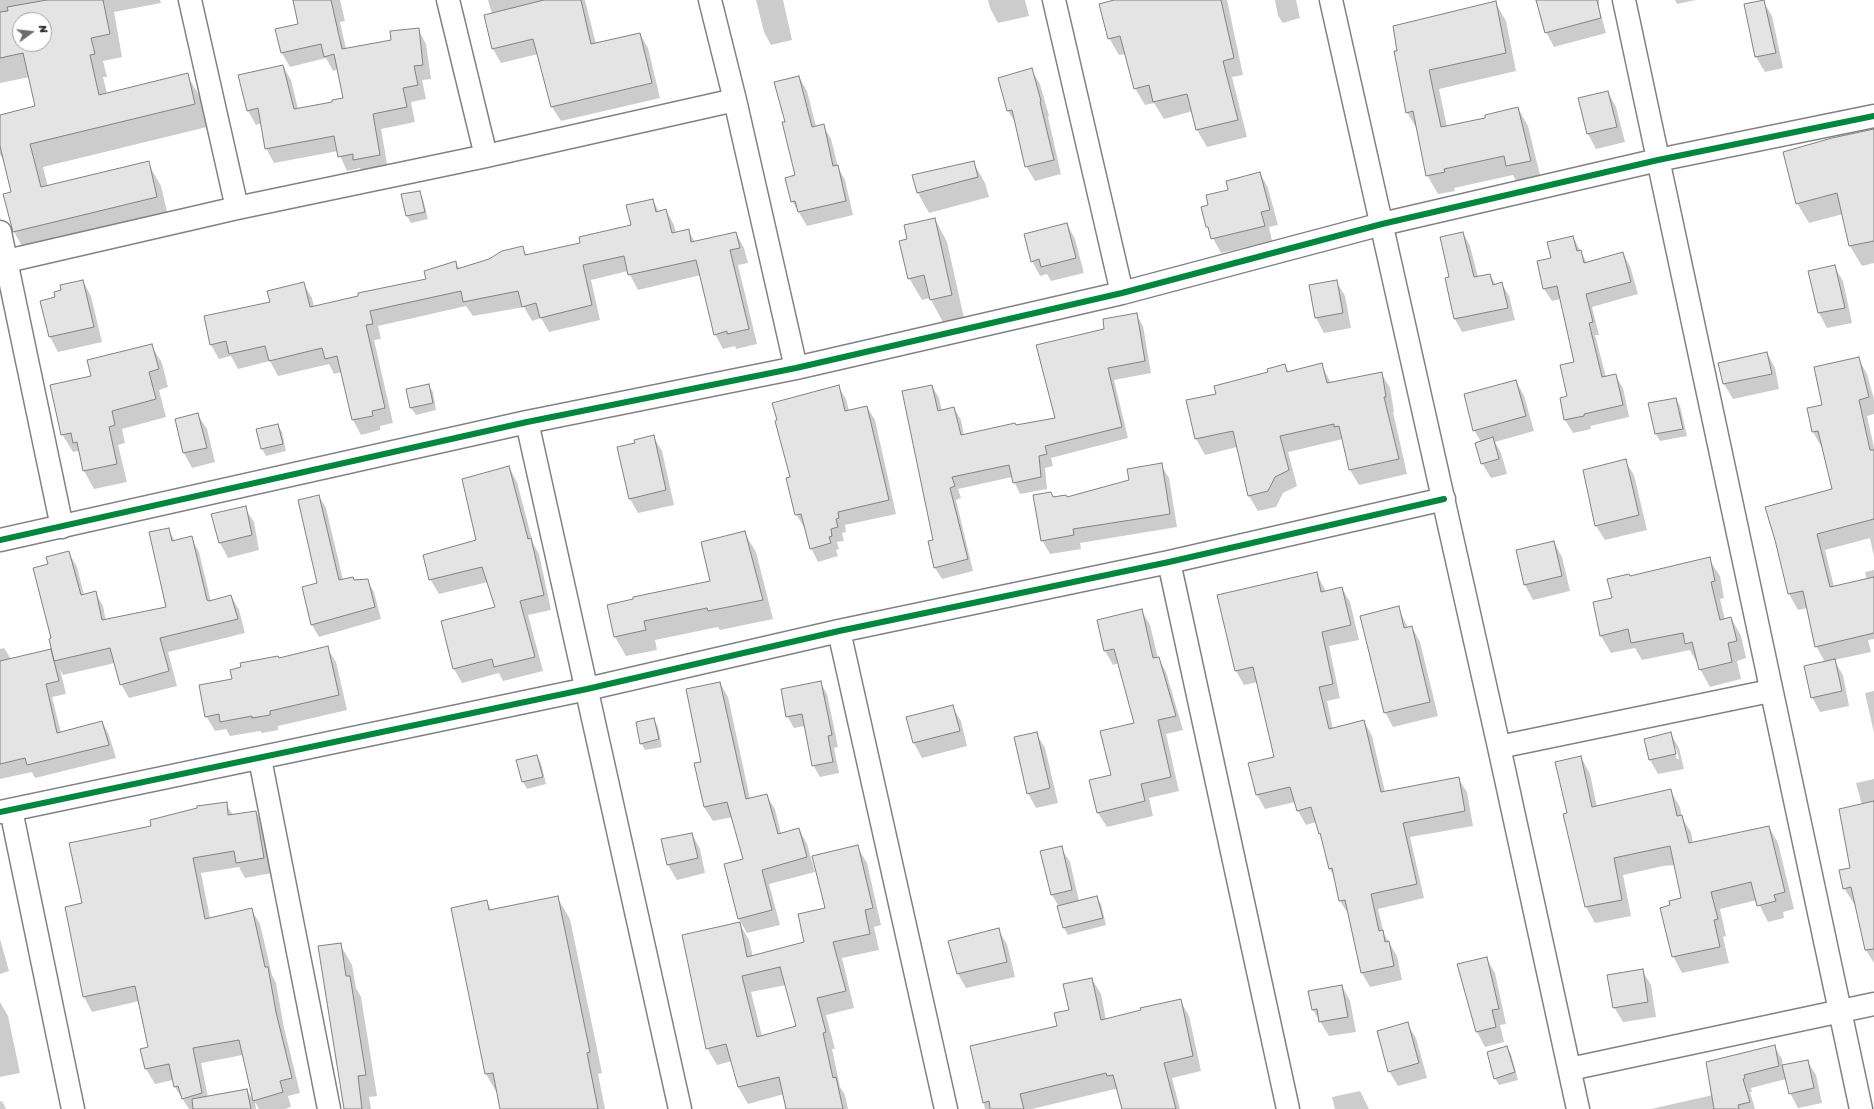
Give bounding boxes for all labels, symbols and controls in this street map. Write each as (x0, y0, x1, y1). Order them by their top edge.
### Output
north arrow (12, 12, 52, 52)
text: N (33, 23, 53, 35)

